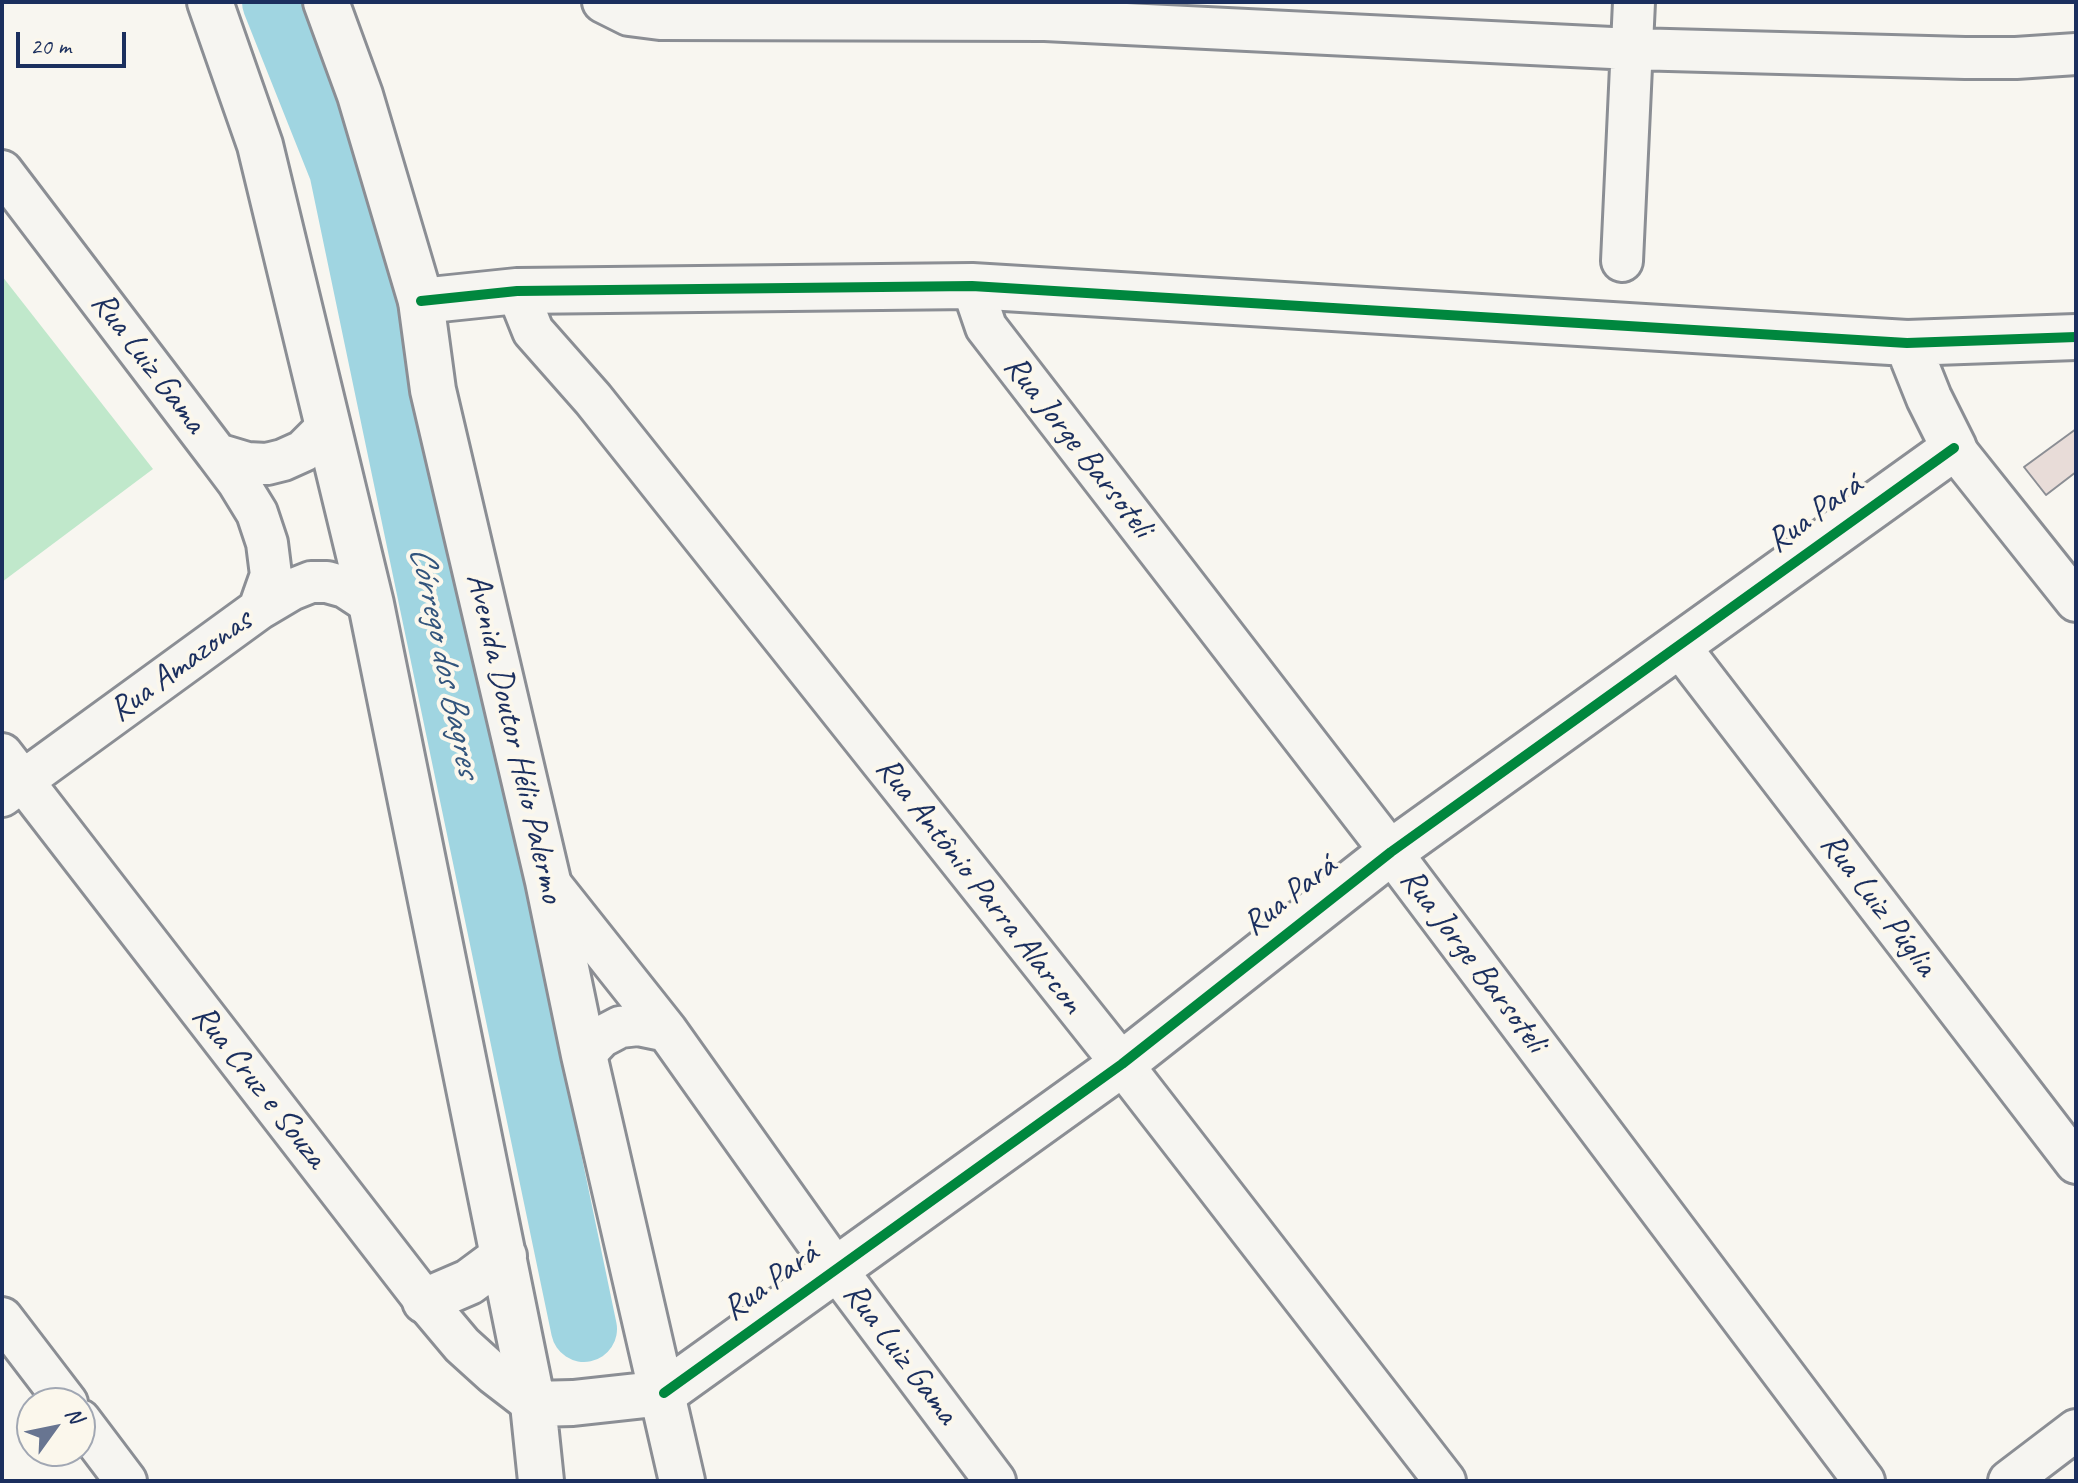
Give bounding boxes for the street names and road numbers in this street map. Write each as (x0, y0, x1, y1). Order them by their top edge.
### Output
street label: Rua Luiz Gama (82, 284, 214, 442)
street label: Rua Jorge Barsoteli (994, 348, 1162, 546)
street label: Rua Pará (1759, 466, 1871, 562)
street label: Avenida Doutor Hélio Palermo (456, 569, 572, 907)
street label: Rua Amazonas (102, 601, 260, 731)
street label: Rua Antônio Parra Alarcon (866, 750, 1092, 1022)
street label: Rua Luiz Púglia (1811, 825, 1945, 985)
street label: Rua Pará (1235, 847, 1345, 945)
street label: Rua Jorge Barsoteli (1390, 861, 1556, 1061)
street label: Rua Cruz e Souza (183, 997, 335, 1177)
street label: Rua Pará (715, 1234, 827, 1330)
street label: Rua Luiz Gama (834, 1275, 966, 1433)

